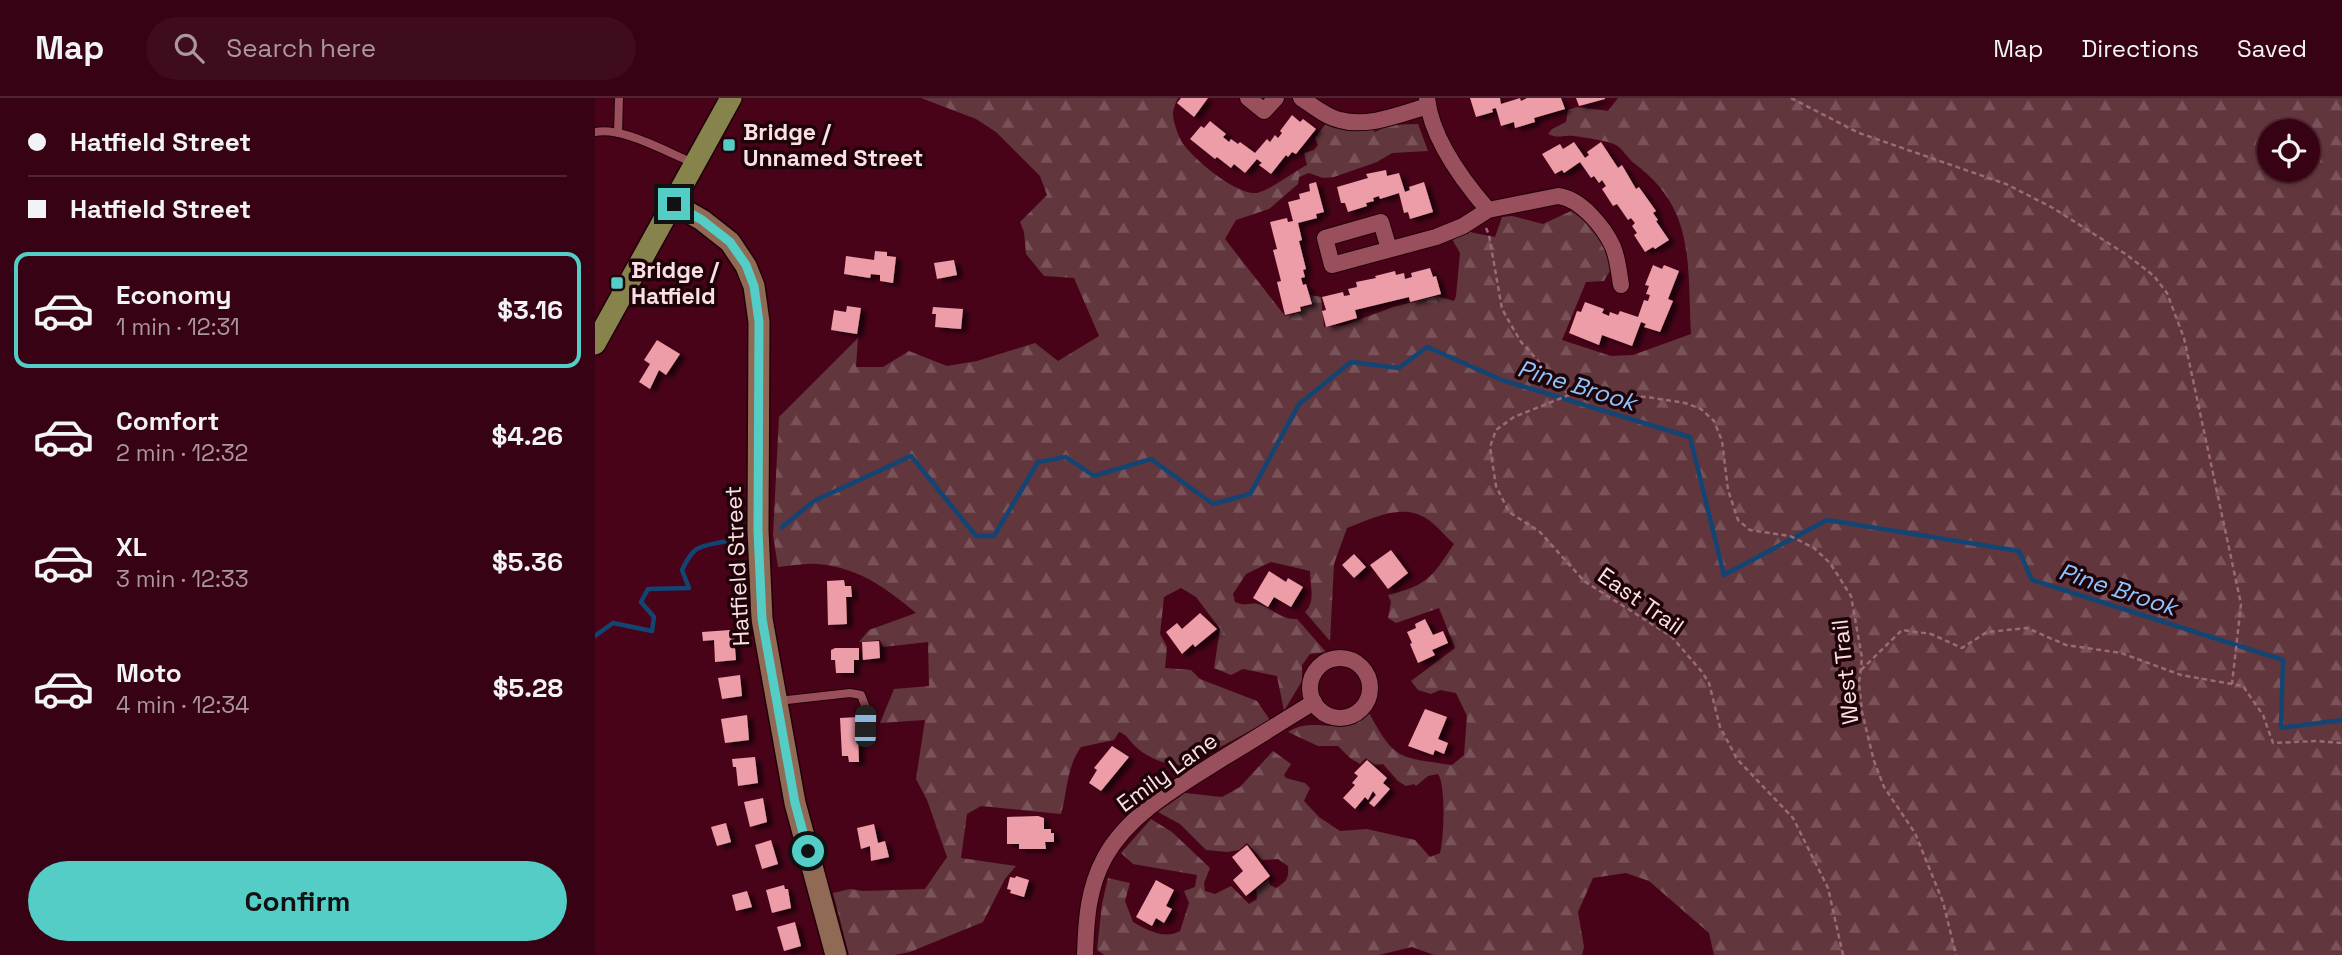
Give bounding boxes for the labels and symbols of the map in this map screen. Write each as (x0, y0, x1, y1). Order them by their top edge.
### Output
place label: Bridge / Unnamed Street (743, 117, 923, 173)
marker: Bridge / Unnamed Street (721, 137, 737, 153)
route end (658, 188, 690, 220)
place label: Bridge / Hatfield (631, 255, 720, 311)
marker: Bridge / Hatfield (609, 275, 625, 291)
water label: Pine Brook (1514, 352, 1643, 419)
street label: Hatfield Street (718, 485, 756, 647)
water label: Pine Brook (2055, 555, 2184, 624)
street label: East Trail (1592, 560, 1690, 642)
street label: West Trail (1825, 618, 1865, 726)
car (855, 705, 876, 747)
street label: Emily Lane (1111, 725, 1223, 819)
route start (792, 835, 824, 867)

